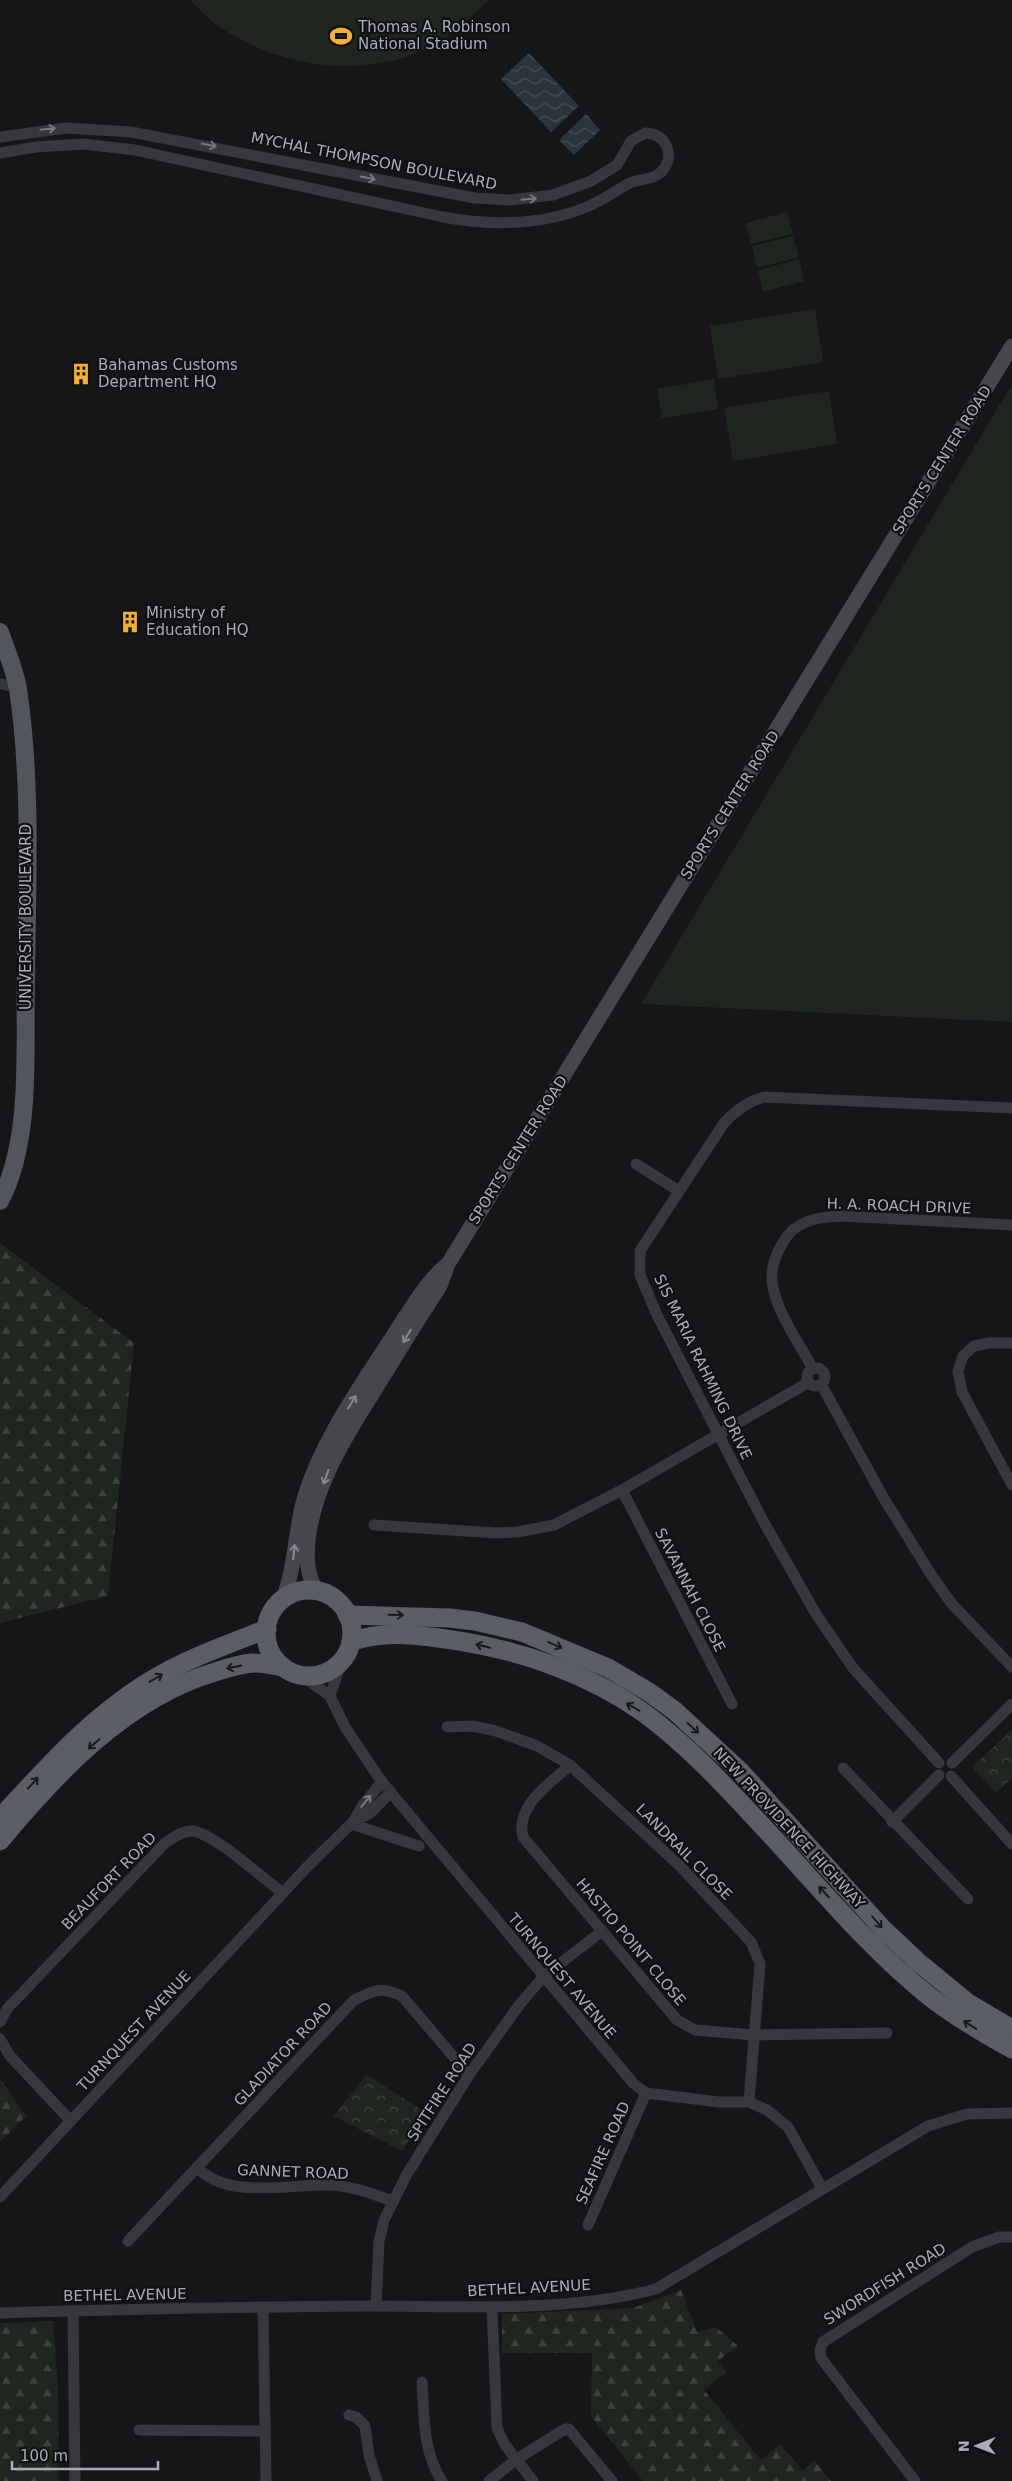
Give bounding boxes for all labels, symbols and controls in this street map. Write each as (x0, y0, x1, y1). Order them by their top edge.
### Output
place label: Thomas A. Robinson National Stadium (357, 18, 510, 53)
sports icon: Thomas A. Robinson National Stadium (328, 23, 354, 49)
one-way arrow (40, 124, 56, 134)
street label: MYCHAL THOMPSON BOULEVARD (249, 128, 499, 194)
one-way arrow (201, 141, 217, 151)
one-way arrow (360, 173, 376, 183)
one-way arrow (521, 194, 537, 203)
place label: Bahamas Customs Department HQ (98, 356, 238, 391)
building icon: Bahamas Customs Department HQ (68, 361, 94, 387)
street label: SPORTS CENTER ROAD (889, 382, 995, 538)
place label: Ministry of Education HQ (146, 604, 249, 639)
building icon: Ministry of Education HQ (117, 609, 143, 635)
street label: SPORTS CENTER ROAD (677, 727, 783, 883)
street label: UNIVERSITY BOULEVARD (17, 824, 35, 1010)
street label: SPORTS CENTER ROAD (465, 1072, 571, 1228)
street label: H. A. ROACH DRIVE (826, 1194, 972, 1218)
street label: SIS MARIA RAHMING DRIVE (650, 1271, 756, 1463)
one-way arrow (402, 1329, 412, 1343)
one-way arrow (348, 1395, 358, 1409)
one-way arrow (321, 1469, 330, 1484)
street label: SAVANNAH CLOSE (651, 1525, 729, 1655)
one-way arrow (289, 1544, 299, 1560)
one-way arrow (388, 1610, 404, 1620)
one-way arrow (547, 1640, 562, 1650)
one-way arrow (476, 1641, 492, 1650)
one-way arrow (227, 1663, 243, 1672)
one-way arrow (149, 1672, 163, 1682)
one-way arrow (626, 1701, 640, 1711)
one-way arrow (687, 1722, 700, 1734)
one-way arrow (87, 1738, 100, 1750)
street label: NEW PROVIDENCE HIGHWAY (709, 1744, 869, 1913)
one-way arrow (27, 1776, 39, 1789)
one-way arrow (361, 1794, 372, 1807)
street label: LANDRAIL CLOSE (632, 1800, 736, 1904)
street label: BEAUFORT ROAD (58, 1829, 160, 1933)
street label: HASTIO POINT CLOSE (572, 1875, 690, 2009)
one-way arrow (818, 1886, 830, 1899)
street label: TURNQUEST AVENUE (504, 1909, 620, 2042)
one-way arrow (871, 1915, 883, 1928)
street label: TURNQUEST AVENUE (73, 1967, 195, 2096)
street label: GLADIATOR ROAD (230, 1998, 336, 2110)
one-way arrow (963, 2020, 977, 2030)
street label: SPITFIRE ROAD (404, 2039, 480, 2145)
street label: SEAFIRE ROAD (572, 2099, 634, 2207)
street label: GANNET ROAD (237, 2161, 349, 2183)
street label: SWORDFISH ROAD (821, 2239, 949, 2329)
street label: BETHEL AVENUE (467, 2276, 591, 2300)
street label: BETHEL AVENUE (63, 2285, 187, 2305)
north arrow (952, 2421, 1002, 2471)
scale bar (12, 2438, 159, 2470)
text: N (956, 2440, 972, 2452)
text: 100 m (20, 2447, 68, 2465)

